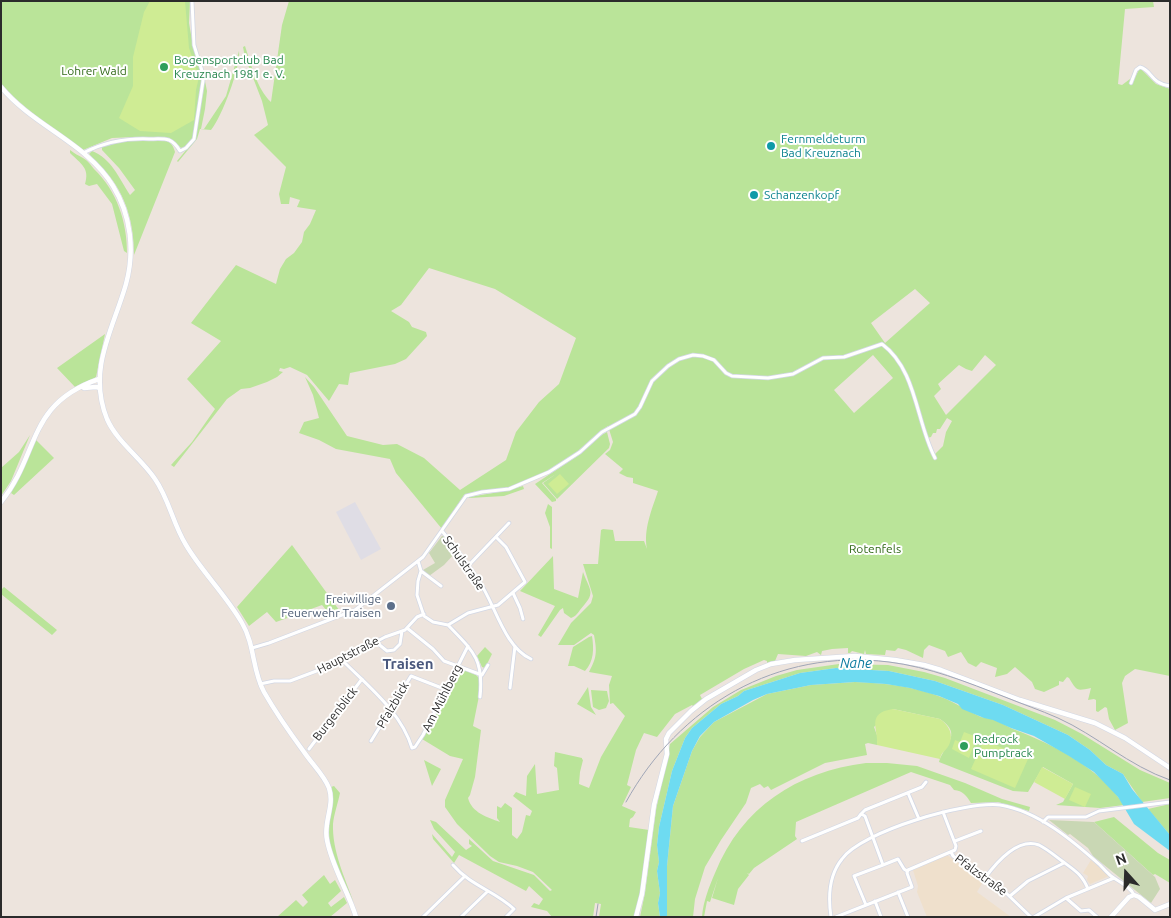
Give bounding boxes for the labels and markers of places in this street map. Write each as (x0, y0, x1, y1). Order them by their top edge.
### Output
place label: Bogensportclub Bad Kreuznach 1981 e. V. (174, 53, 285, 81)
marker: Bogensportclub Bad Kreuznach 1981 e. V. (158, 61, 170, 73)
place label: Fernmeldeturm Bad Kreuznach (781, 132, 866, 160)
marker: Fernmeldeturm Bad Kreuznach (765, 140, 777, 152)
place label: Schanzenkopf (764, 188, 839, 202)
marker: Schanzenkopf (748, 189, 760, 201)
place label: Freiwillige Feuerwehr Traisen (281, 592, 381, 620)
marker: Freiwillige Feuerwehr Traisen (385, 600, 397, 612)
place label: Redrock Pumptrack (974, 732, 1032, 760)
marker: Redrock Pumptrack (958, 740, 970, 752)

